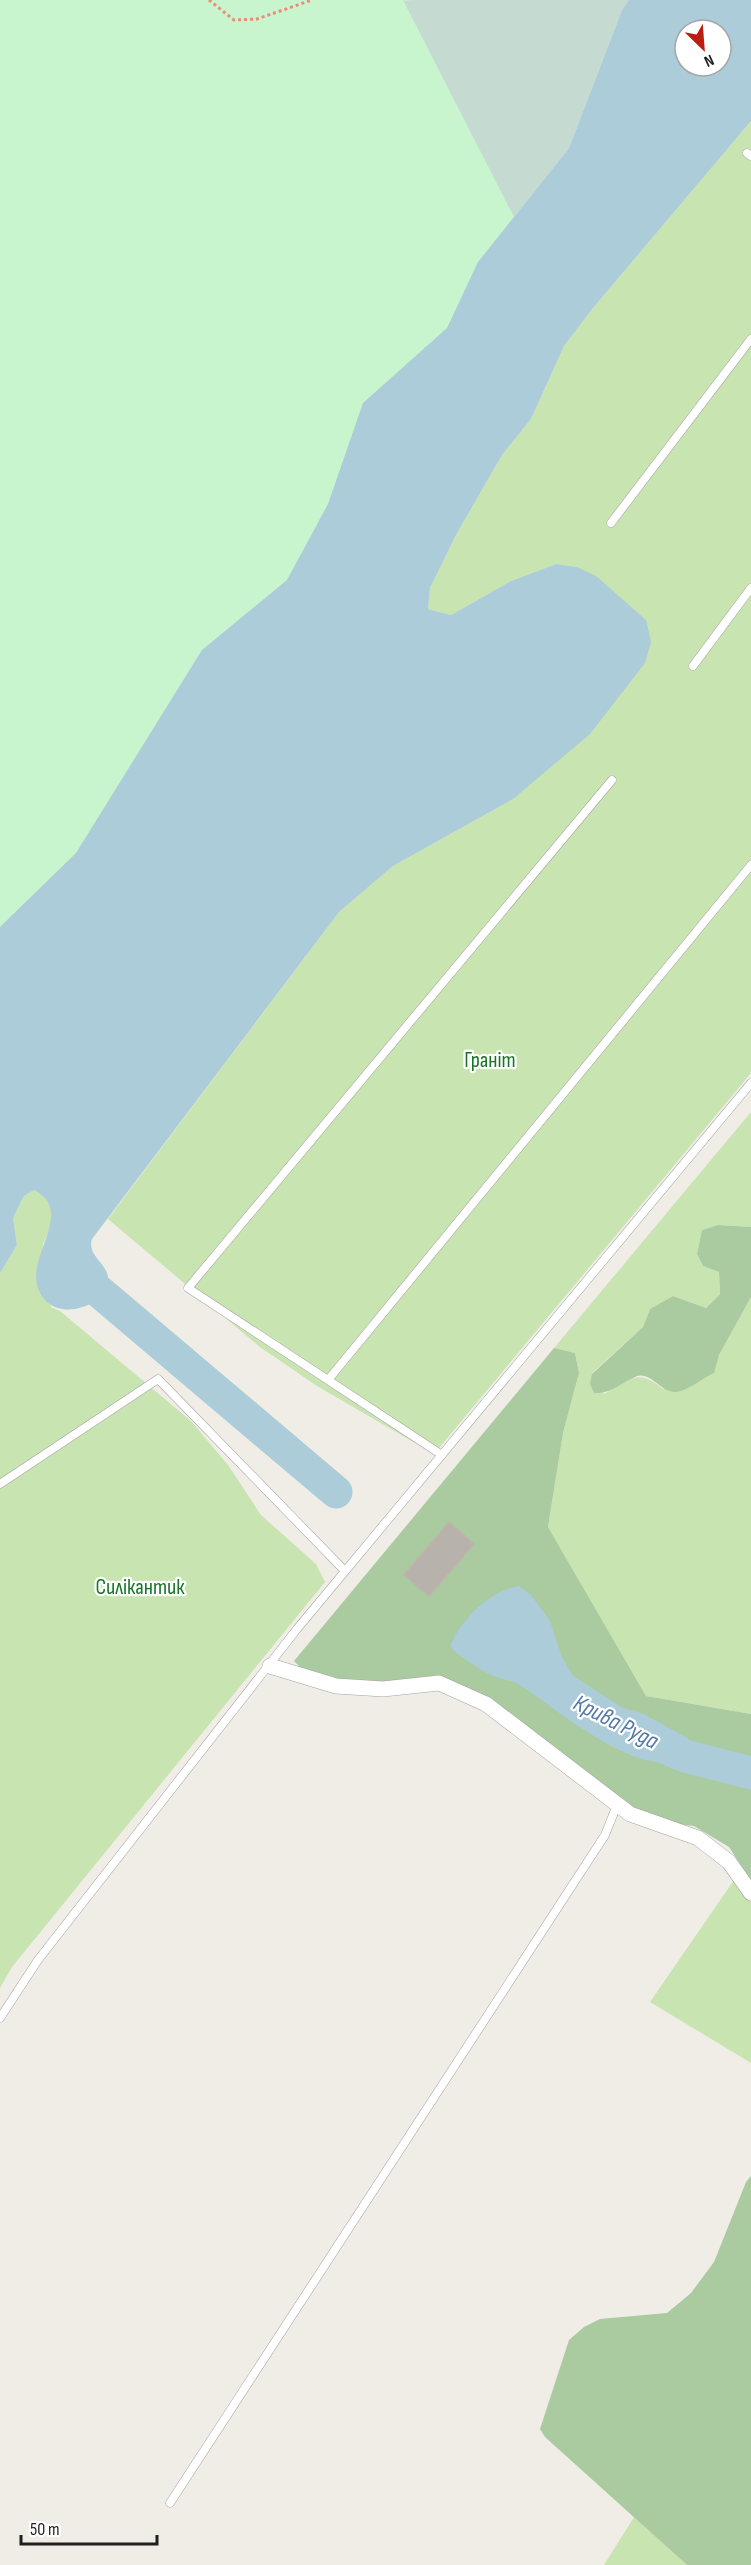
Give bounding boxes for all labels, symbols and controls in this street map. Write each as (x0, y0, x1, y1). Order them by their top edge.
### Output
north arrow (673, 18, 733, 78)
text: N (701, 50, 717, 71)
park label: Граніт (464, 1047, 516, 1074)
park label: Силікантик (95, 1574, 185, 1601)
water label: Крива Руда (569, 1688, 664, 1756)
scale bar (21, 2508, 158, 2546)
text: 50 m (30, 2519, 60, 2540)

